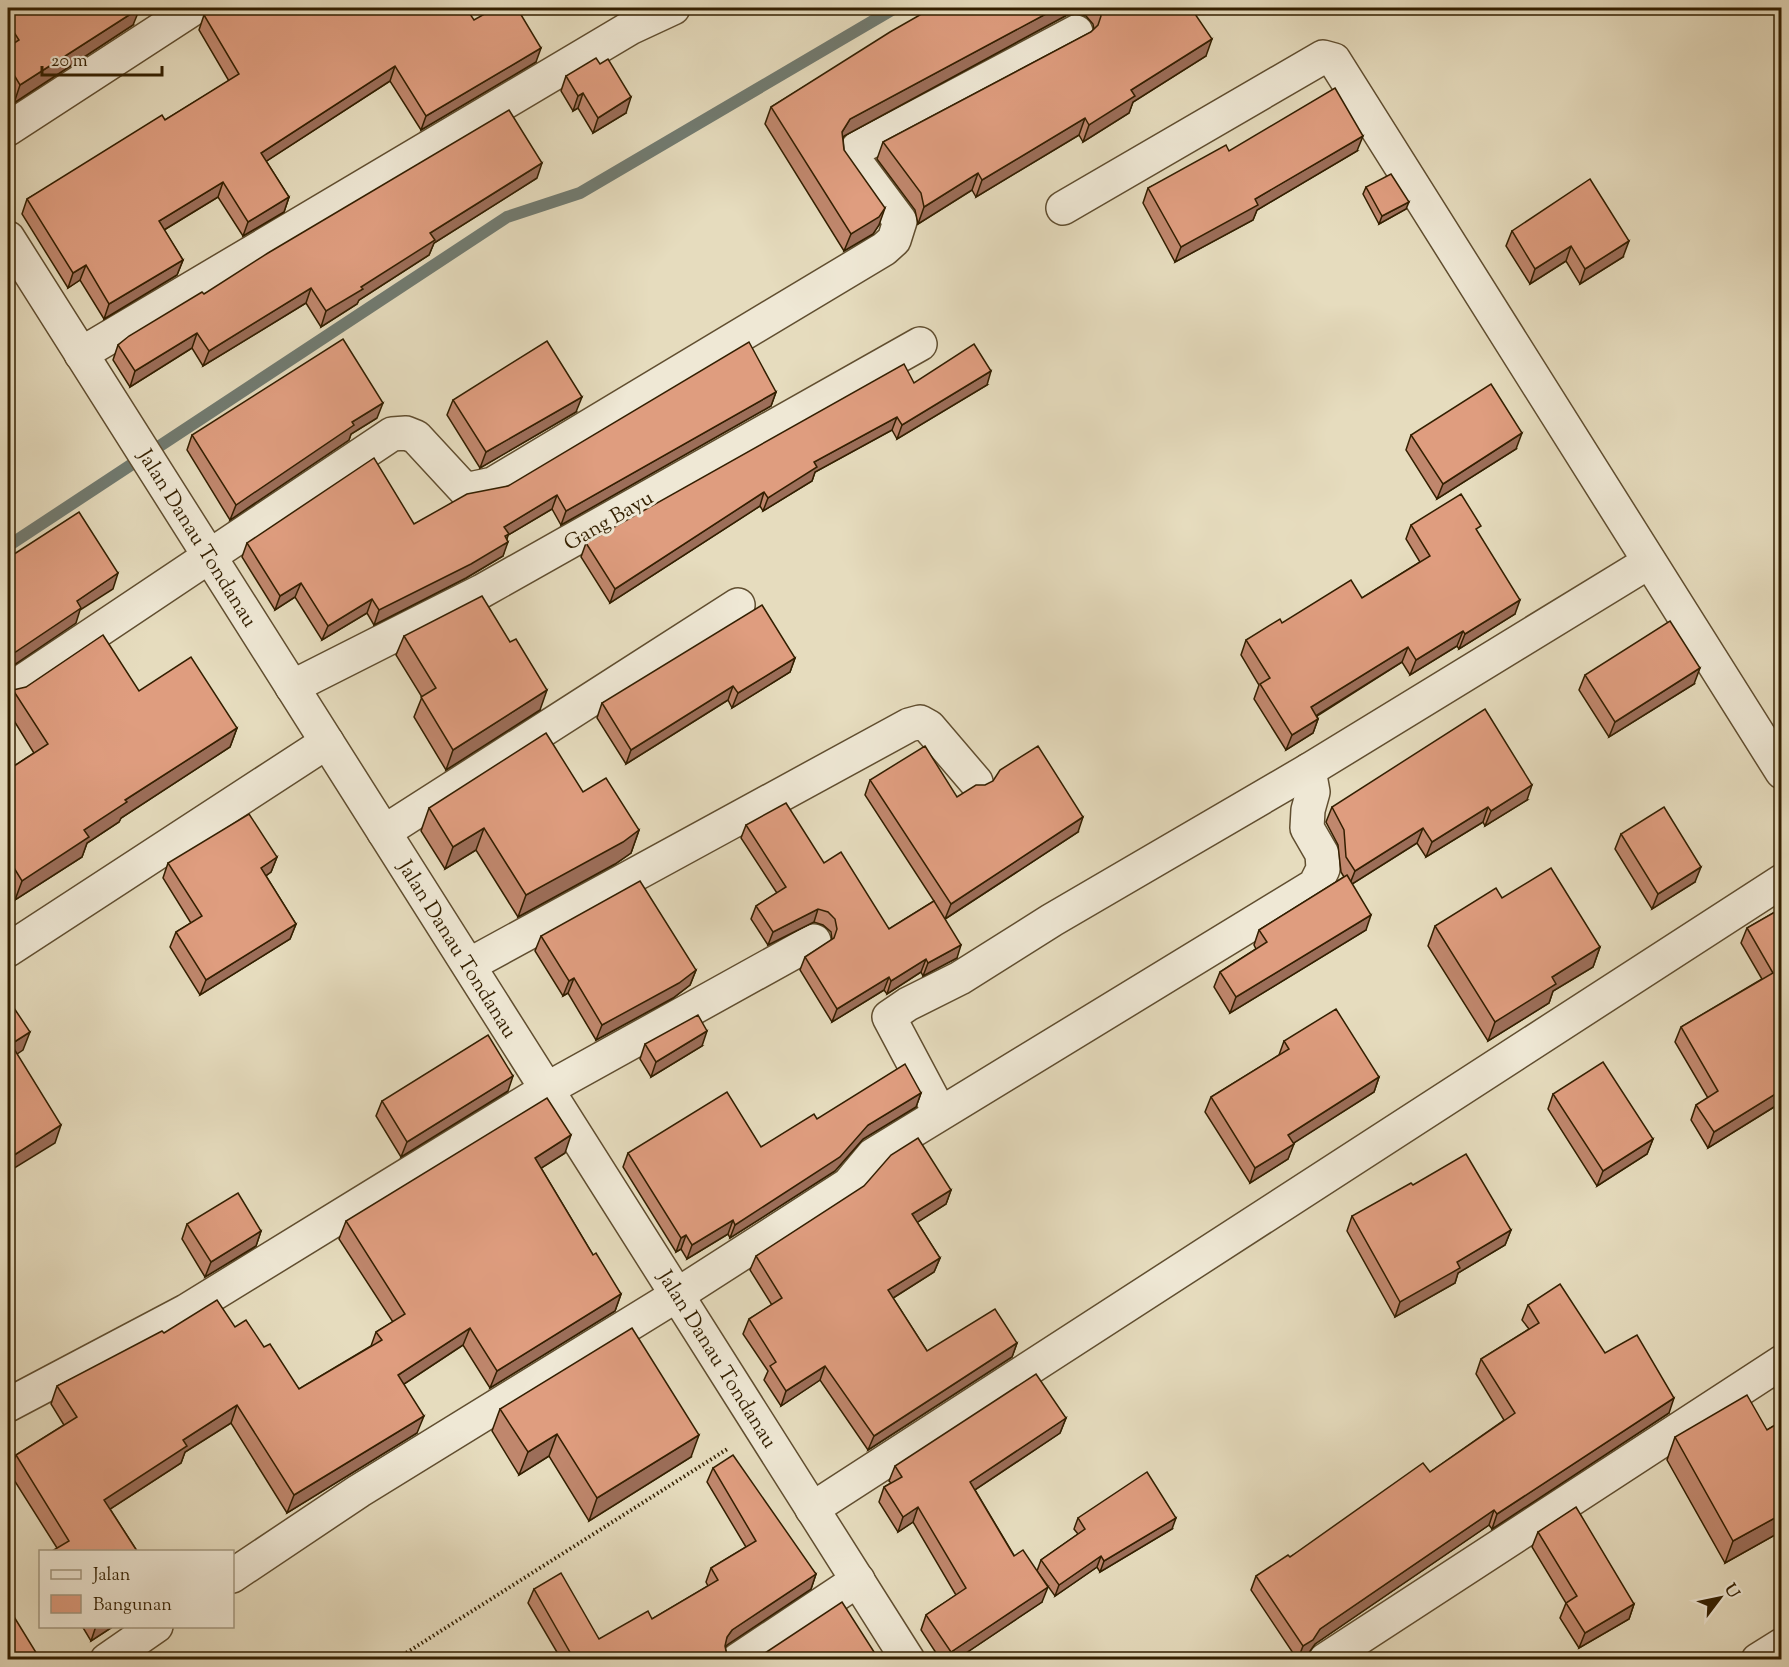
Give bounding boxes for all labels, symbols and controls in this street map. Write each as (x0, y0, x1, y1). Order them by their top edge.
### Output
scale bar (42, 39, 162, 77)
text: 20 m (51, 49, 88, 75)
street label: Jalan Danau Tondanau (129, 443, 263, 634)
street label: Gang Bayu (559, 484, 659, 559)
street label: Jalan Danau Tondanau (389, 854, 523, 1045)
street label: Jalan Danau Tondanau (649, 1264, 783, 1455)
legend (39, 1550, 234, 1628)
text: Jalan (92, 1563, 131, 1589)
north arrow (1690, 1568, 1750, 1628)
text: U (1717, 1580, 1744, 1604)
text: Bangunan (93, 1593, 172, 1619)

